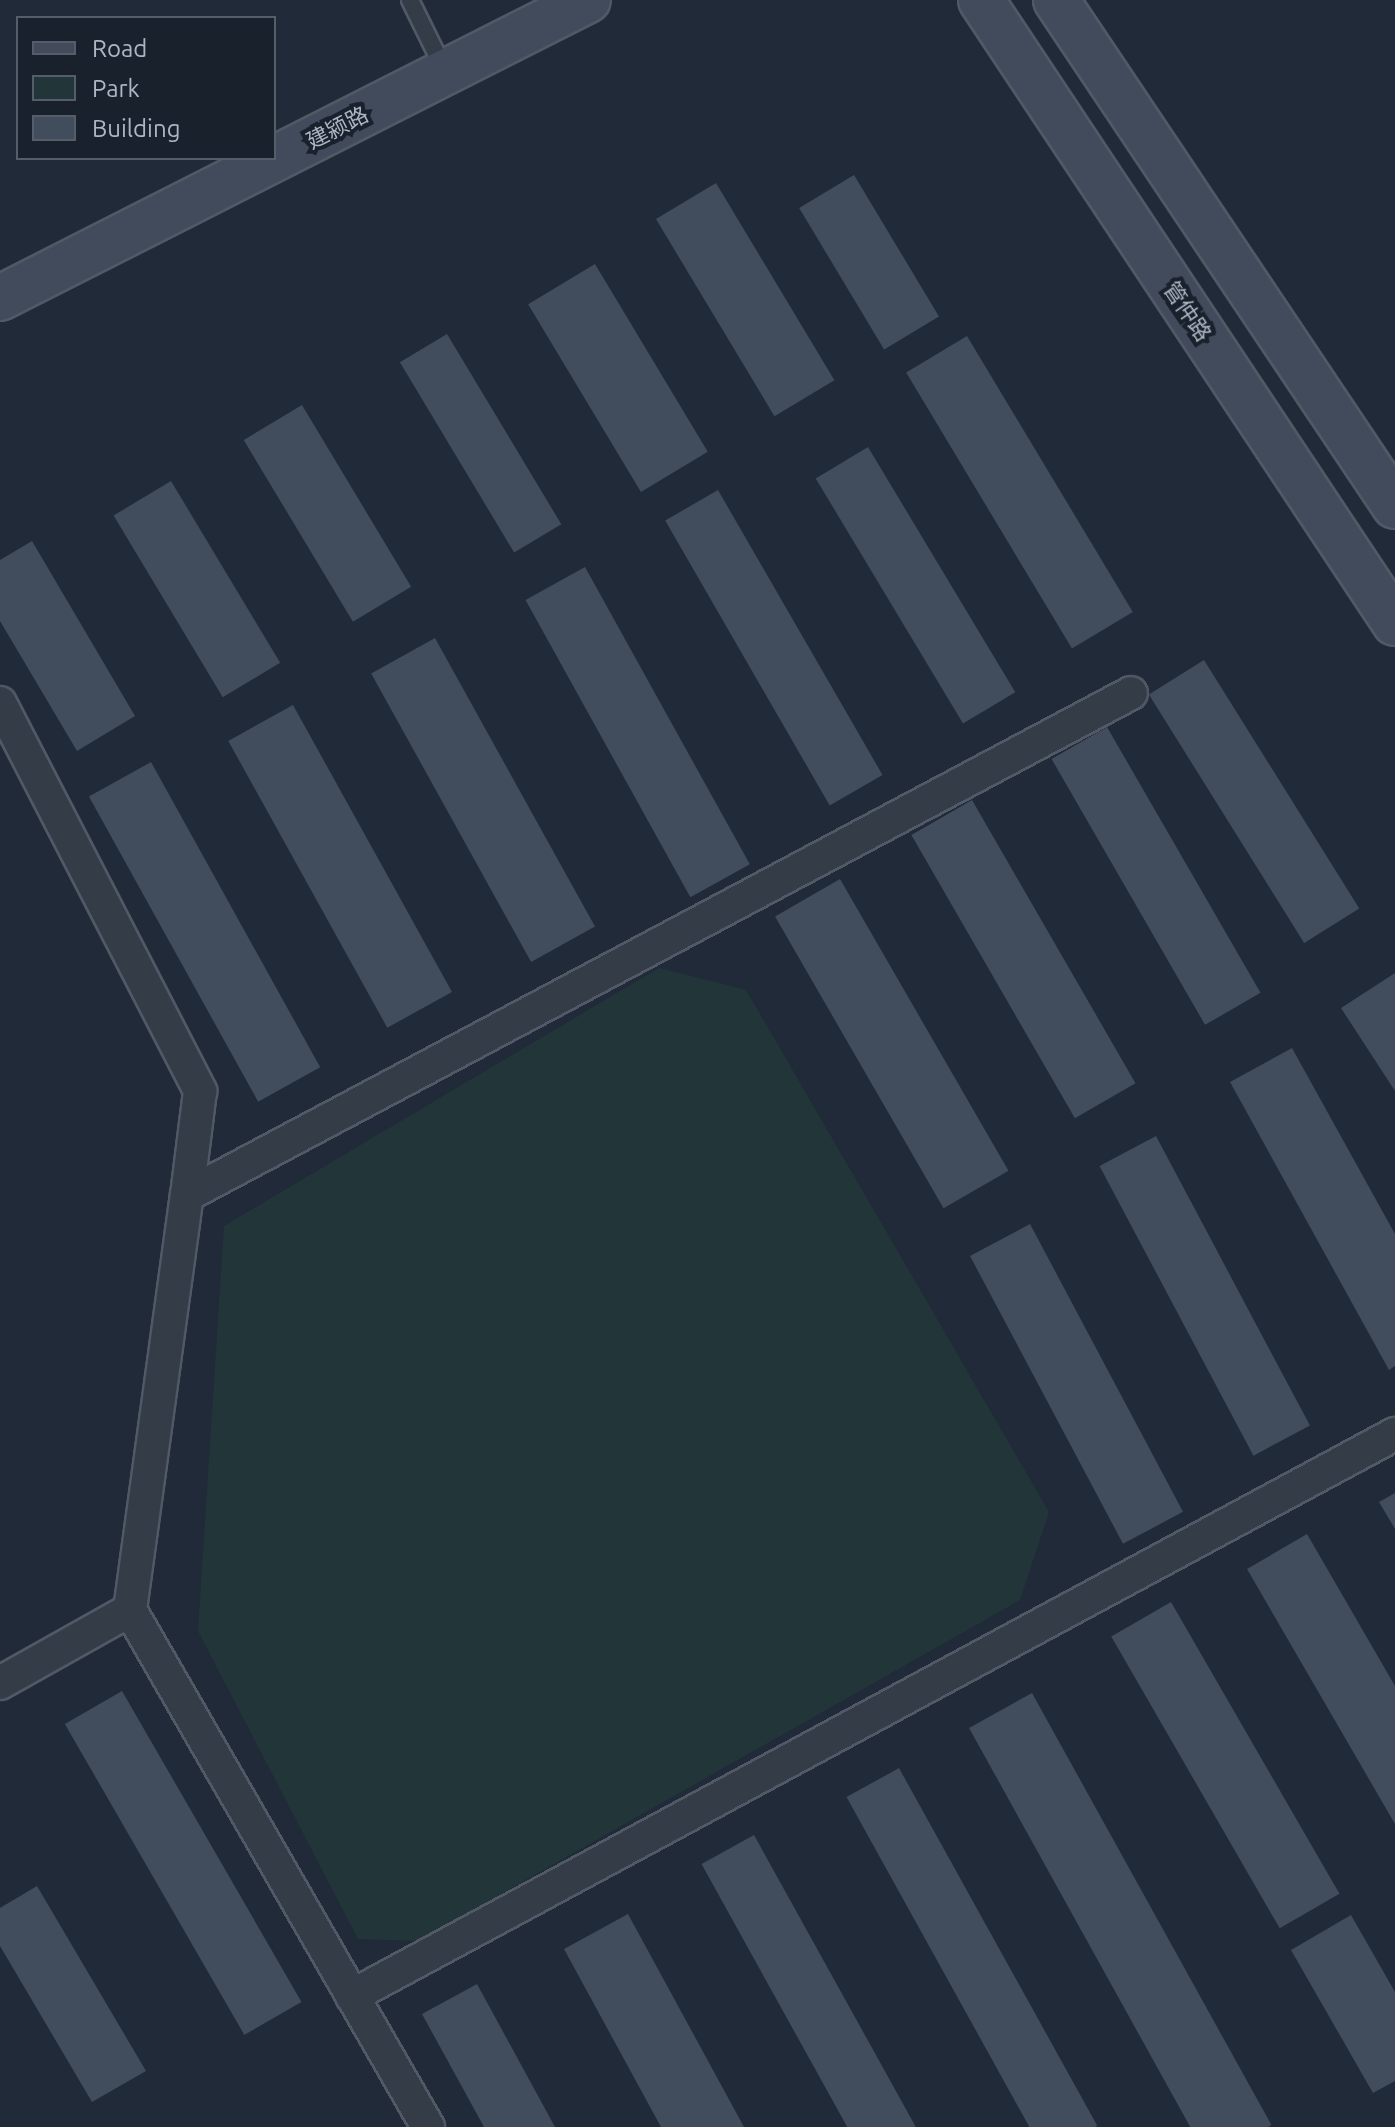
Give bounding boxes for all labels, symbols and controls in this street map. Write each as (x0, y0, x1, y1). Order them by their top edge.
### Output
legend (16, 16, 276, 160)
text: Road (92, 35, 147, 62)
text: Park (92, 75, 140, 102)
street label: 建颍路 (302, 100, 372, 154)
text: Building (92, 115, 180, 142)
street label: 管仲路 (1159, 276, 1217, 346)

